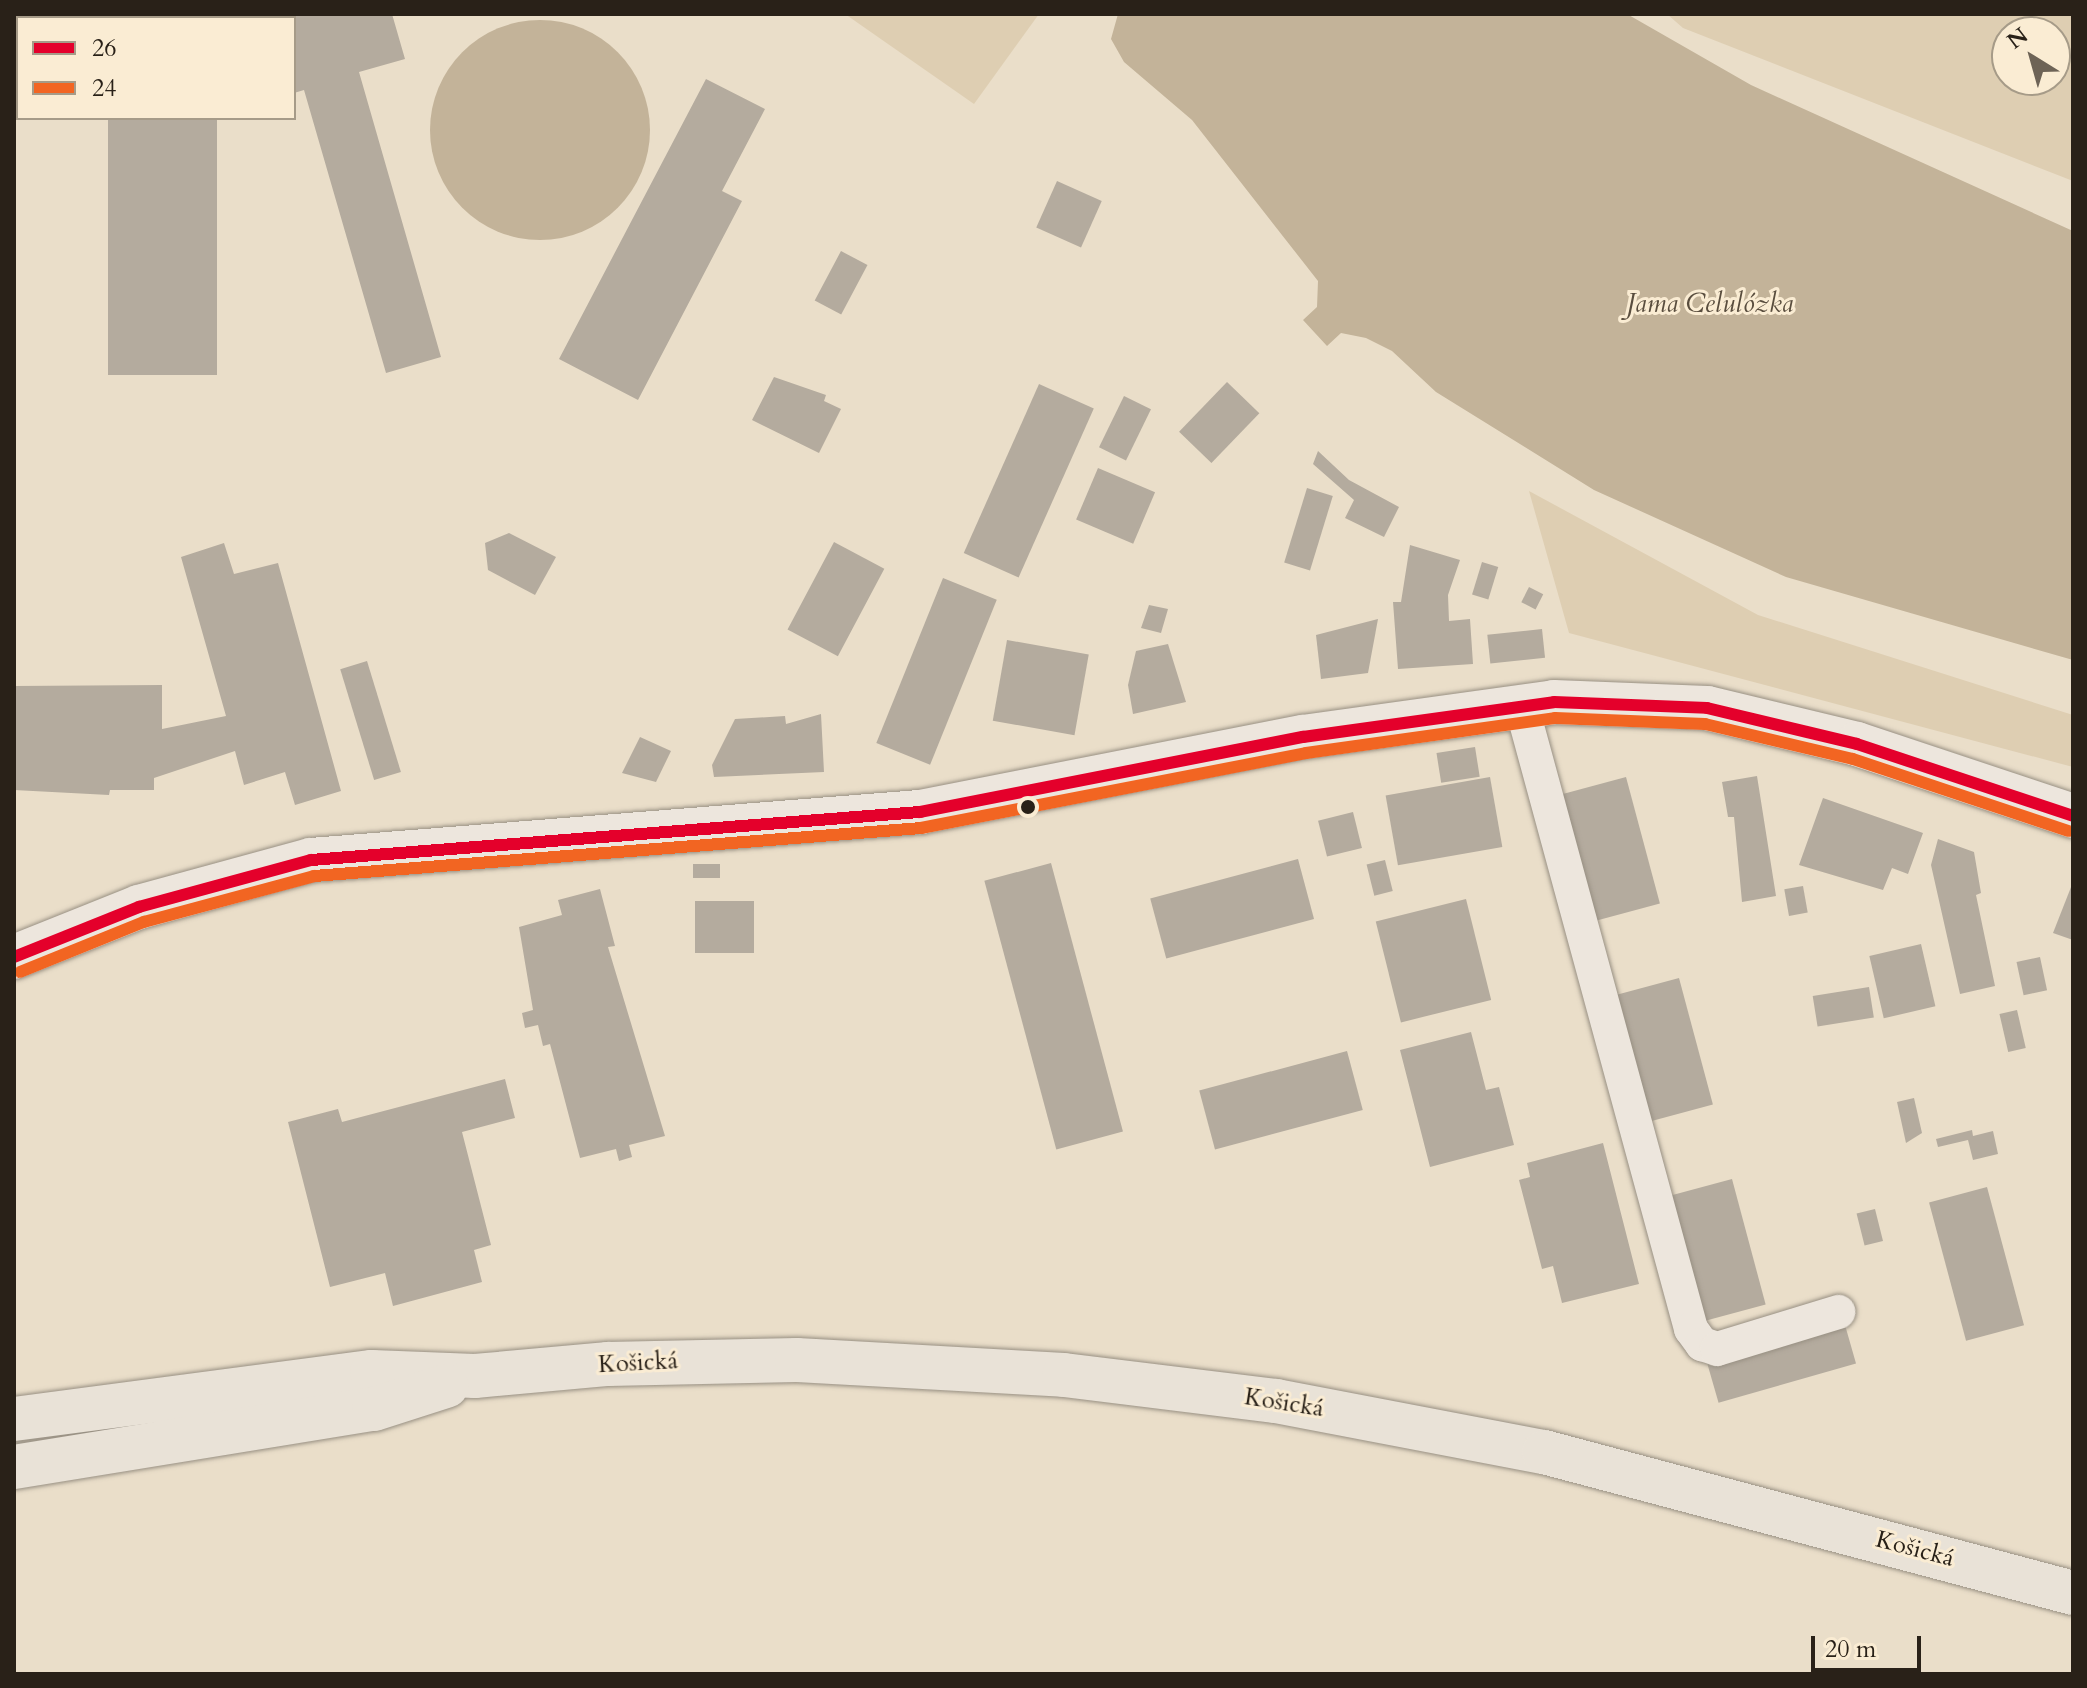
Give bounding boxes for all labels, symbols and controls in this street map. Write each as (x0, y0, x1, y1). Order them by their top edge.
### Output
legend (16, 16, 296, 120)
north arrow (1991, 16, 2071, 96)
text: N (2001, 21, 2034, 56)
text: 26 (92, 32, 117, 65)
text: 24 (92, 72, 117, 105)
water label: Jama Celulózka (1626, 288, 1794, 320)
unlabelled marker (1020, 799, 1036, 815)
street label: Košická (597, 1347, 679, 1379)
street label: Košická (1242, 1383, 1326, 1423)
street label: Košická (1873, 1525, 1957, 1573)
scale bar (1815, 1620, 1925, 1670)
text: 20 m (1825, 1633, 1876, 1666)

